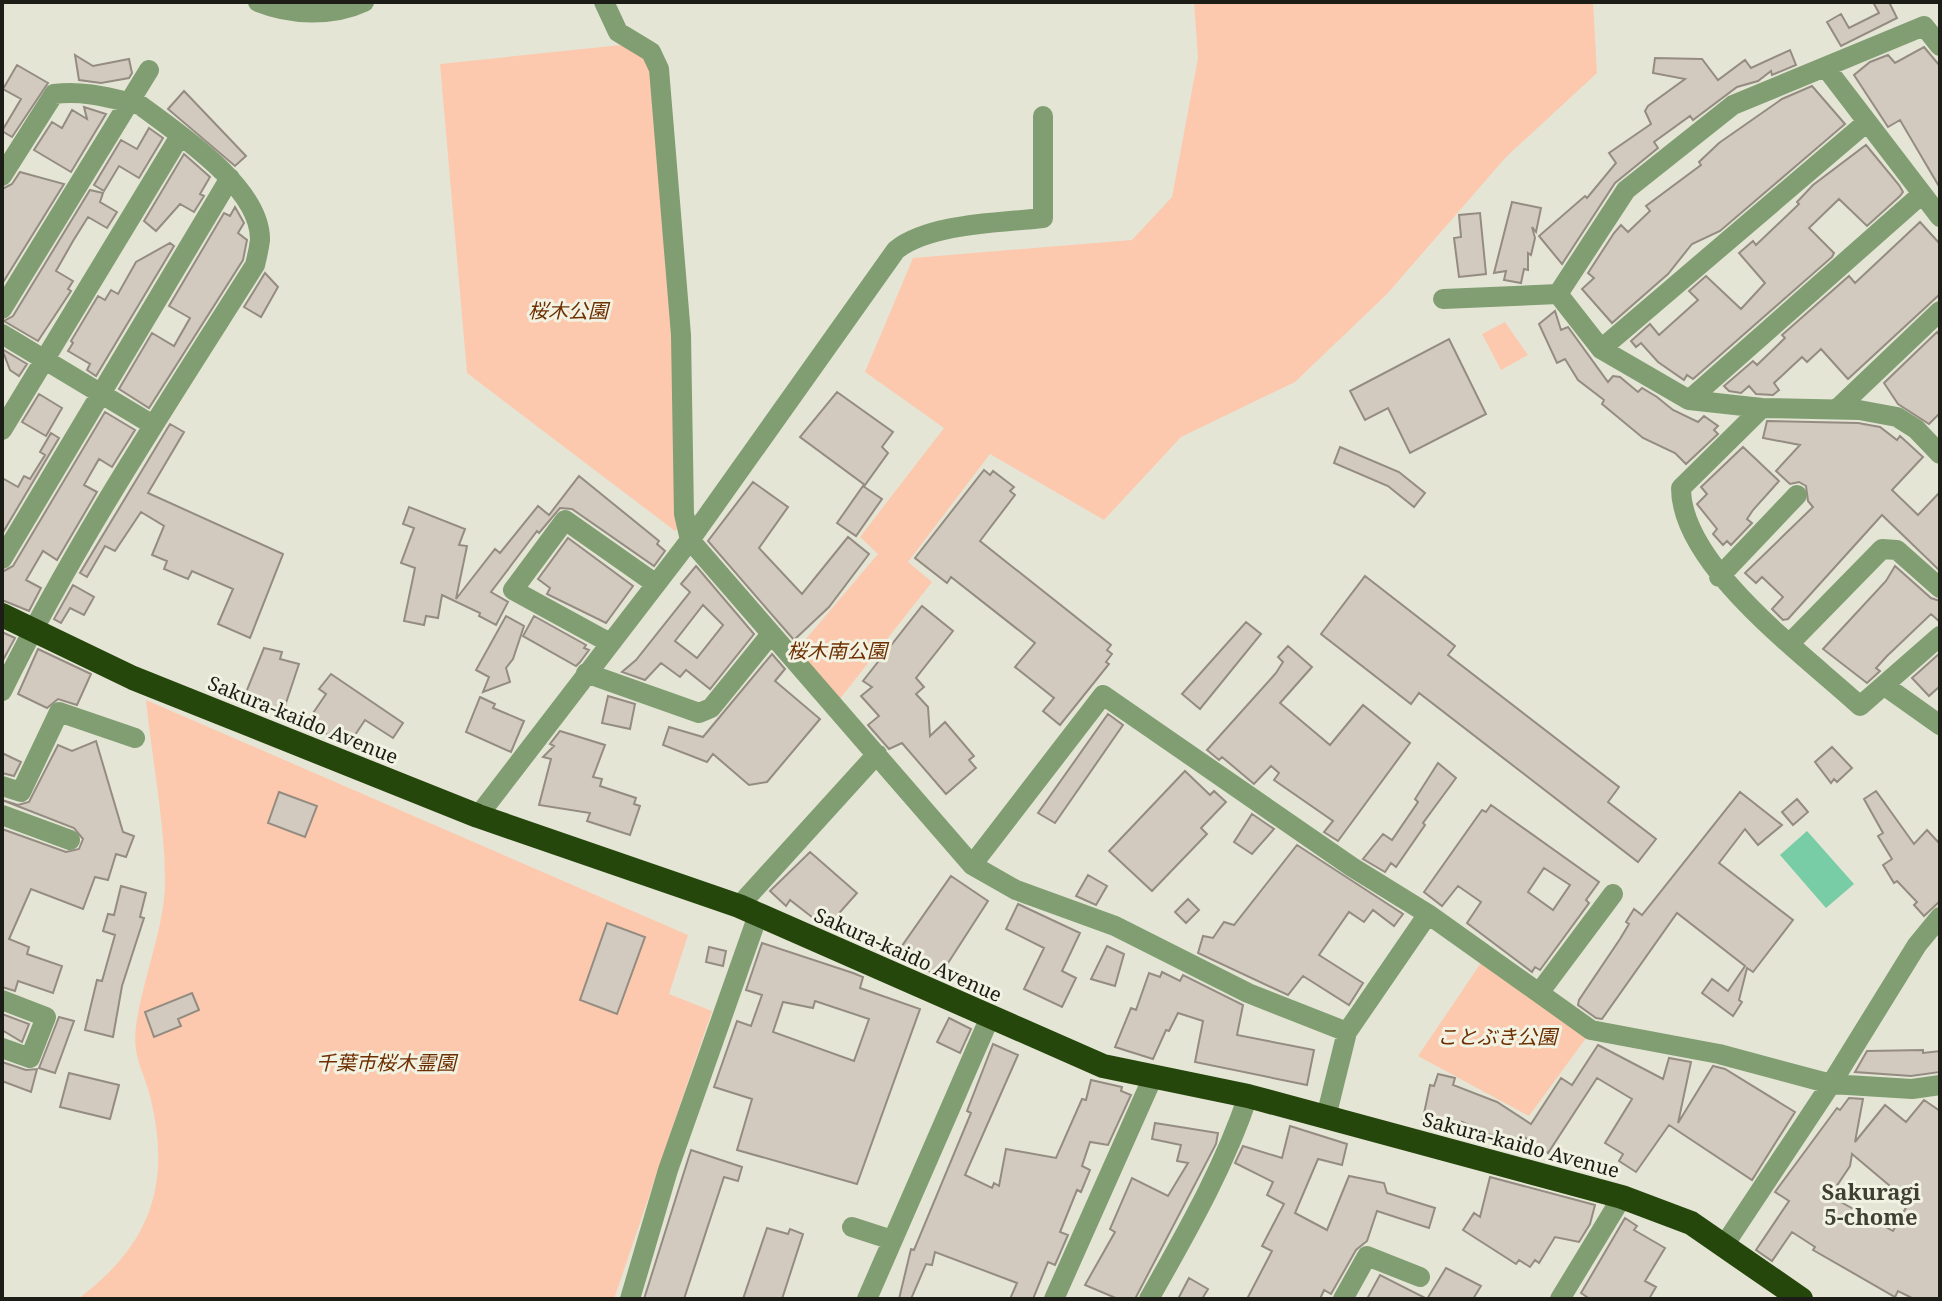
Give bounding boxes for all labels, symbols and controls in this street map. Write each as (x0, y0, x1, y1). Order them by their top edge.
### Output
park label: 桜木公園 (528, 297, 611, 324)
park label: 桜木南公園 (787, 637, 890, 664)
street label: Sakura-kaido Avenue (204, 669, 402, 770)
street label: Sakura-kaido Avenue (810, 901, 1006, 1008)
park label: ことぶき公園 (1437, 1023, 1560, 1050)
park label: 千葉市桜木霊園 (316, 1049, 459, 1076)
street label: Sakura-kaido Avenue (1420, 1105, 1623, 1184)
district label: Sakuragi 5-chome (1822, 1176, 1921, 1231)

